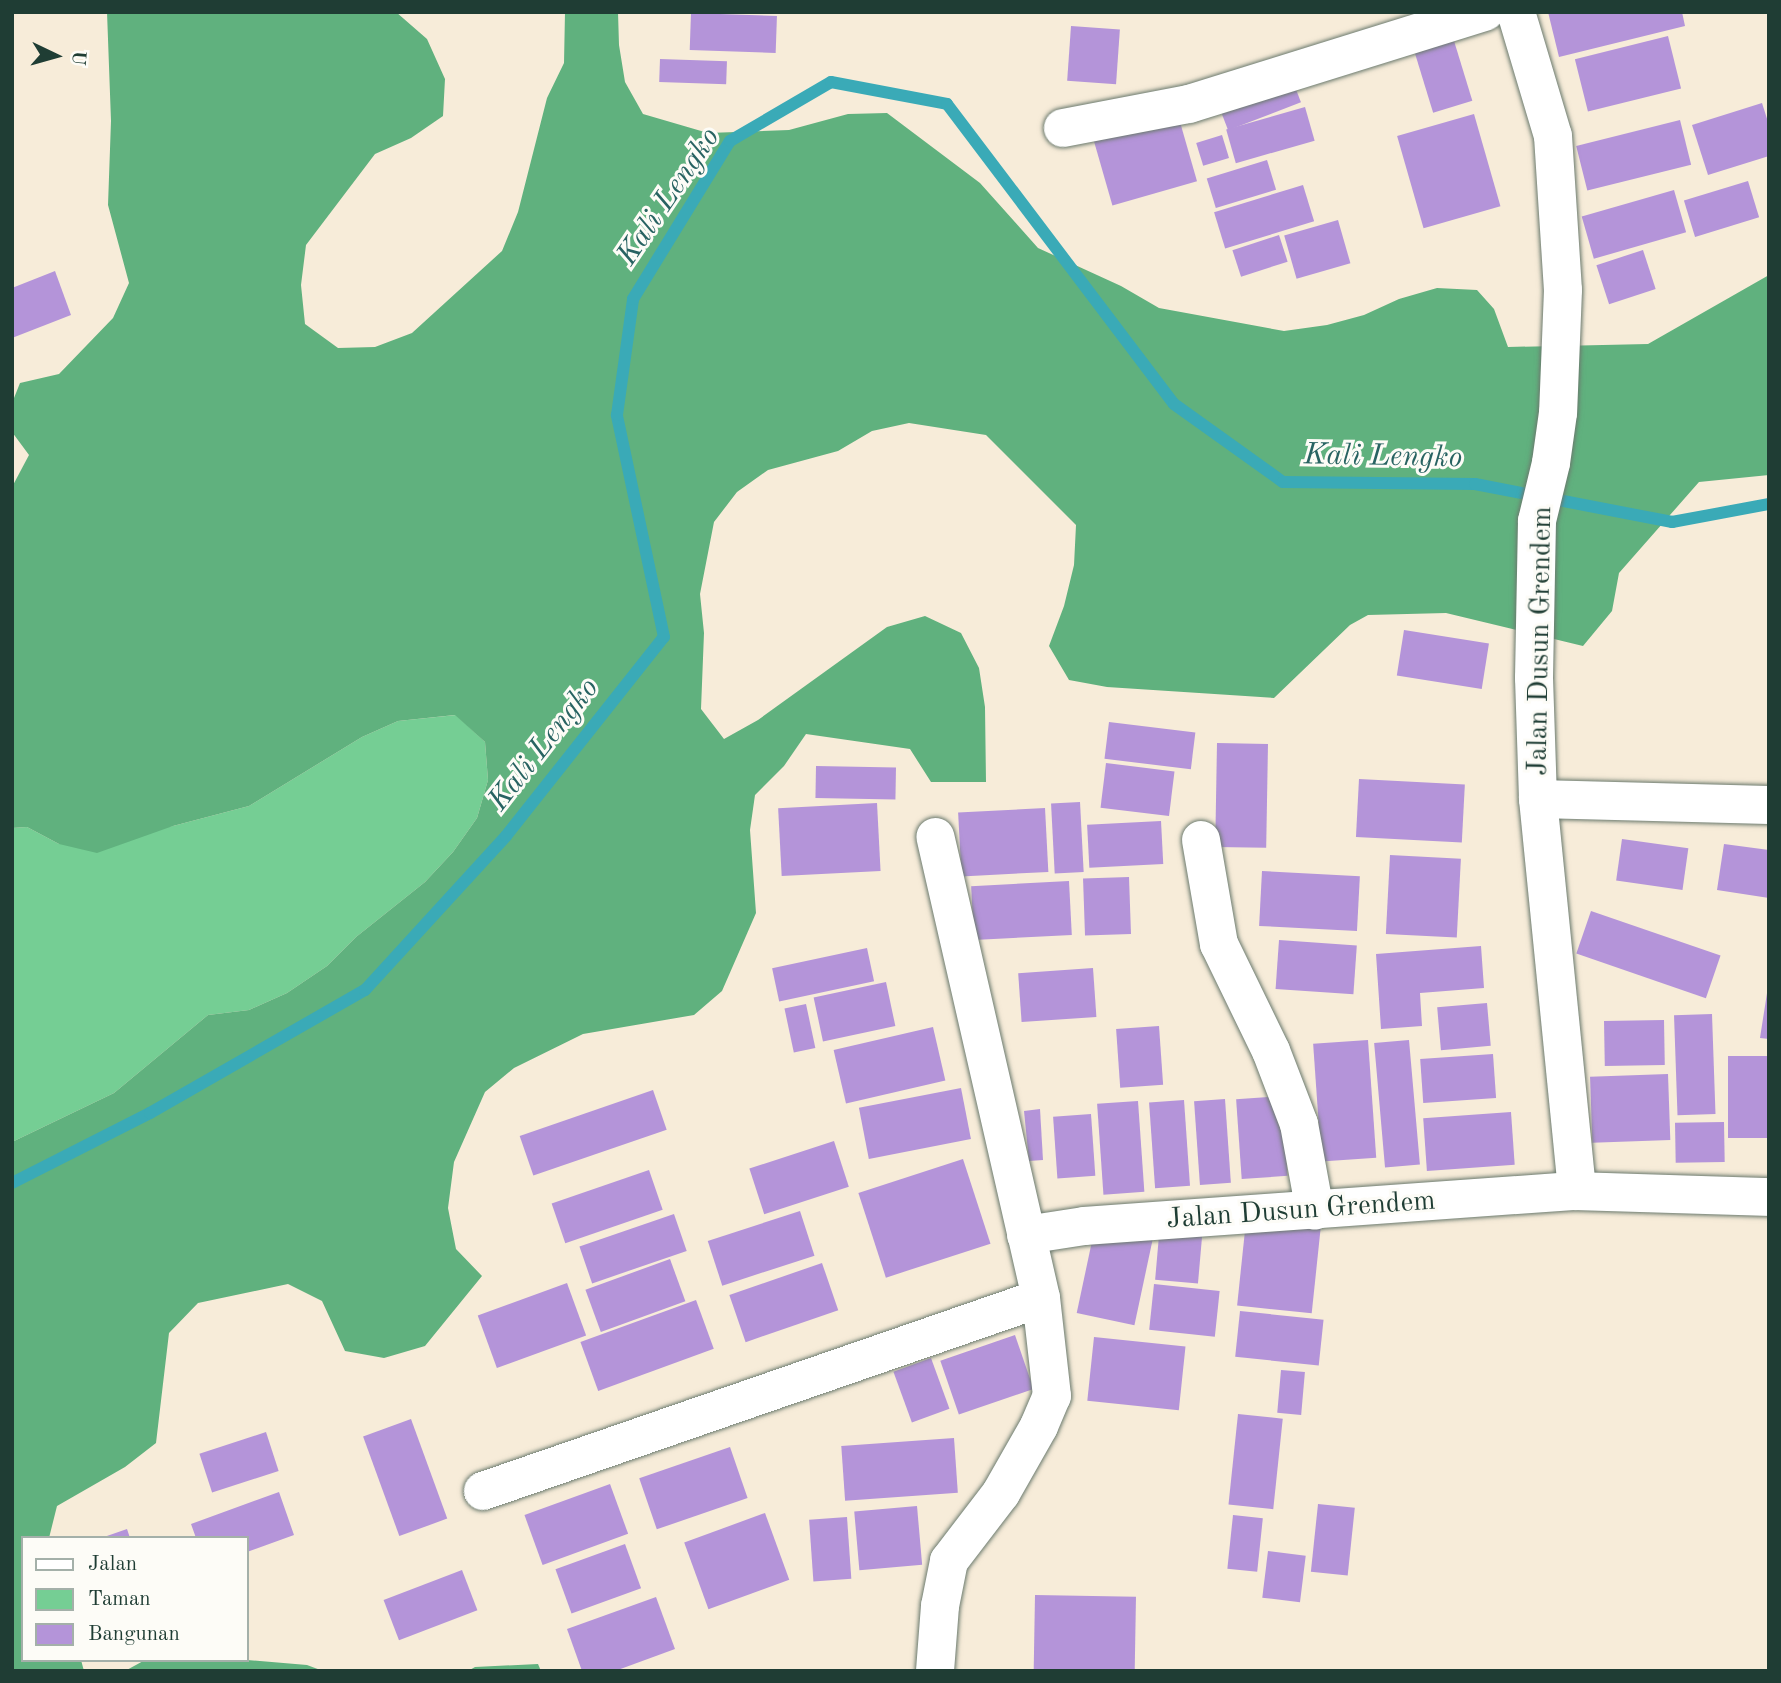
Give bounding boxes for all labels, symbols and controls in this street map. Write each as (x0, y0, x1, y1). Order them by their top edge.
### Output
north arrow (21, 21, 91, 91)
text: U (67, 50, 88, 66)
water label: Kali Lengko (610, 121, 728, 273)
water label: Kali Lengko (1303, 438, 1463, 476)
street label: Jalan Dusun Grendem (1522, 506, 1560, 776)
water label: Kali Lengko (481, 671, 607, 819)
street label: Jalan Dusun Grendem (1165, 1185, 1437, 1237)
legend (21, 1536, 248, 1662)
text: Jalan (88, 1554, 137, 1575)
text: Taman (88, 1589, 151, 1610)
text: Bangunan (88, 1624, 180, 1645)

